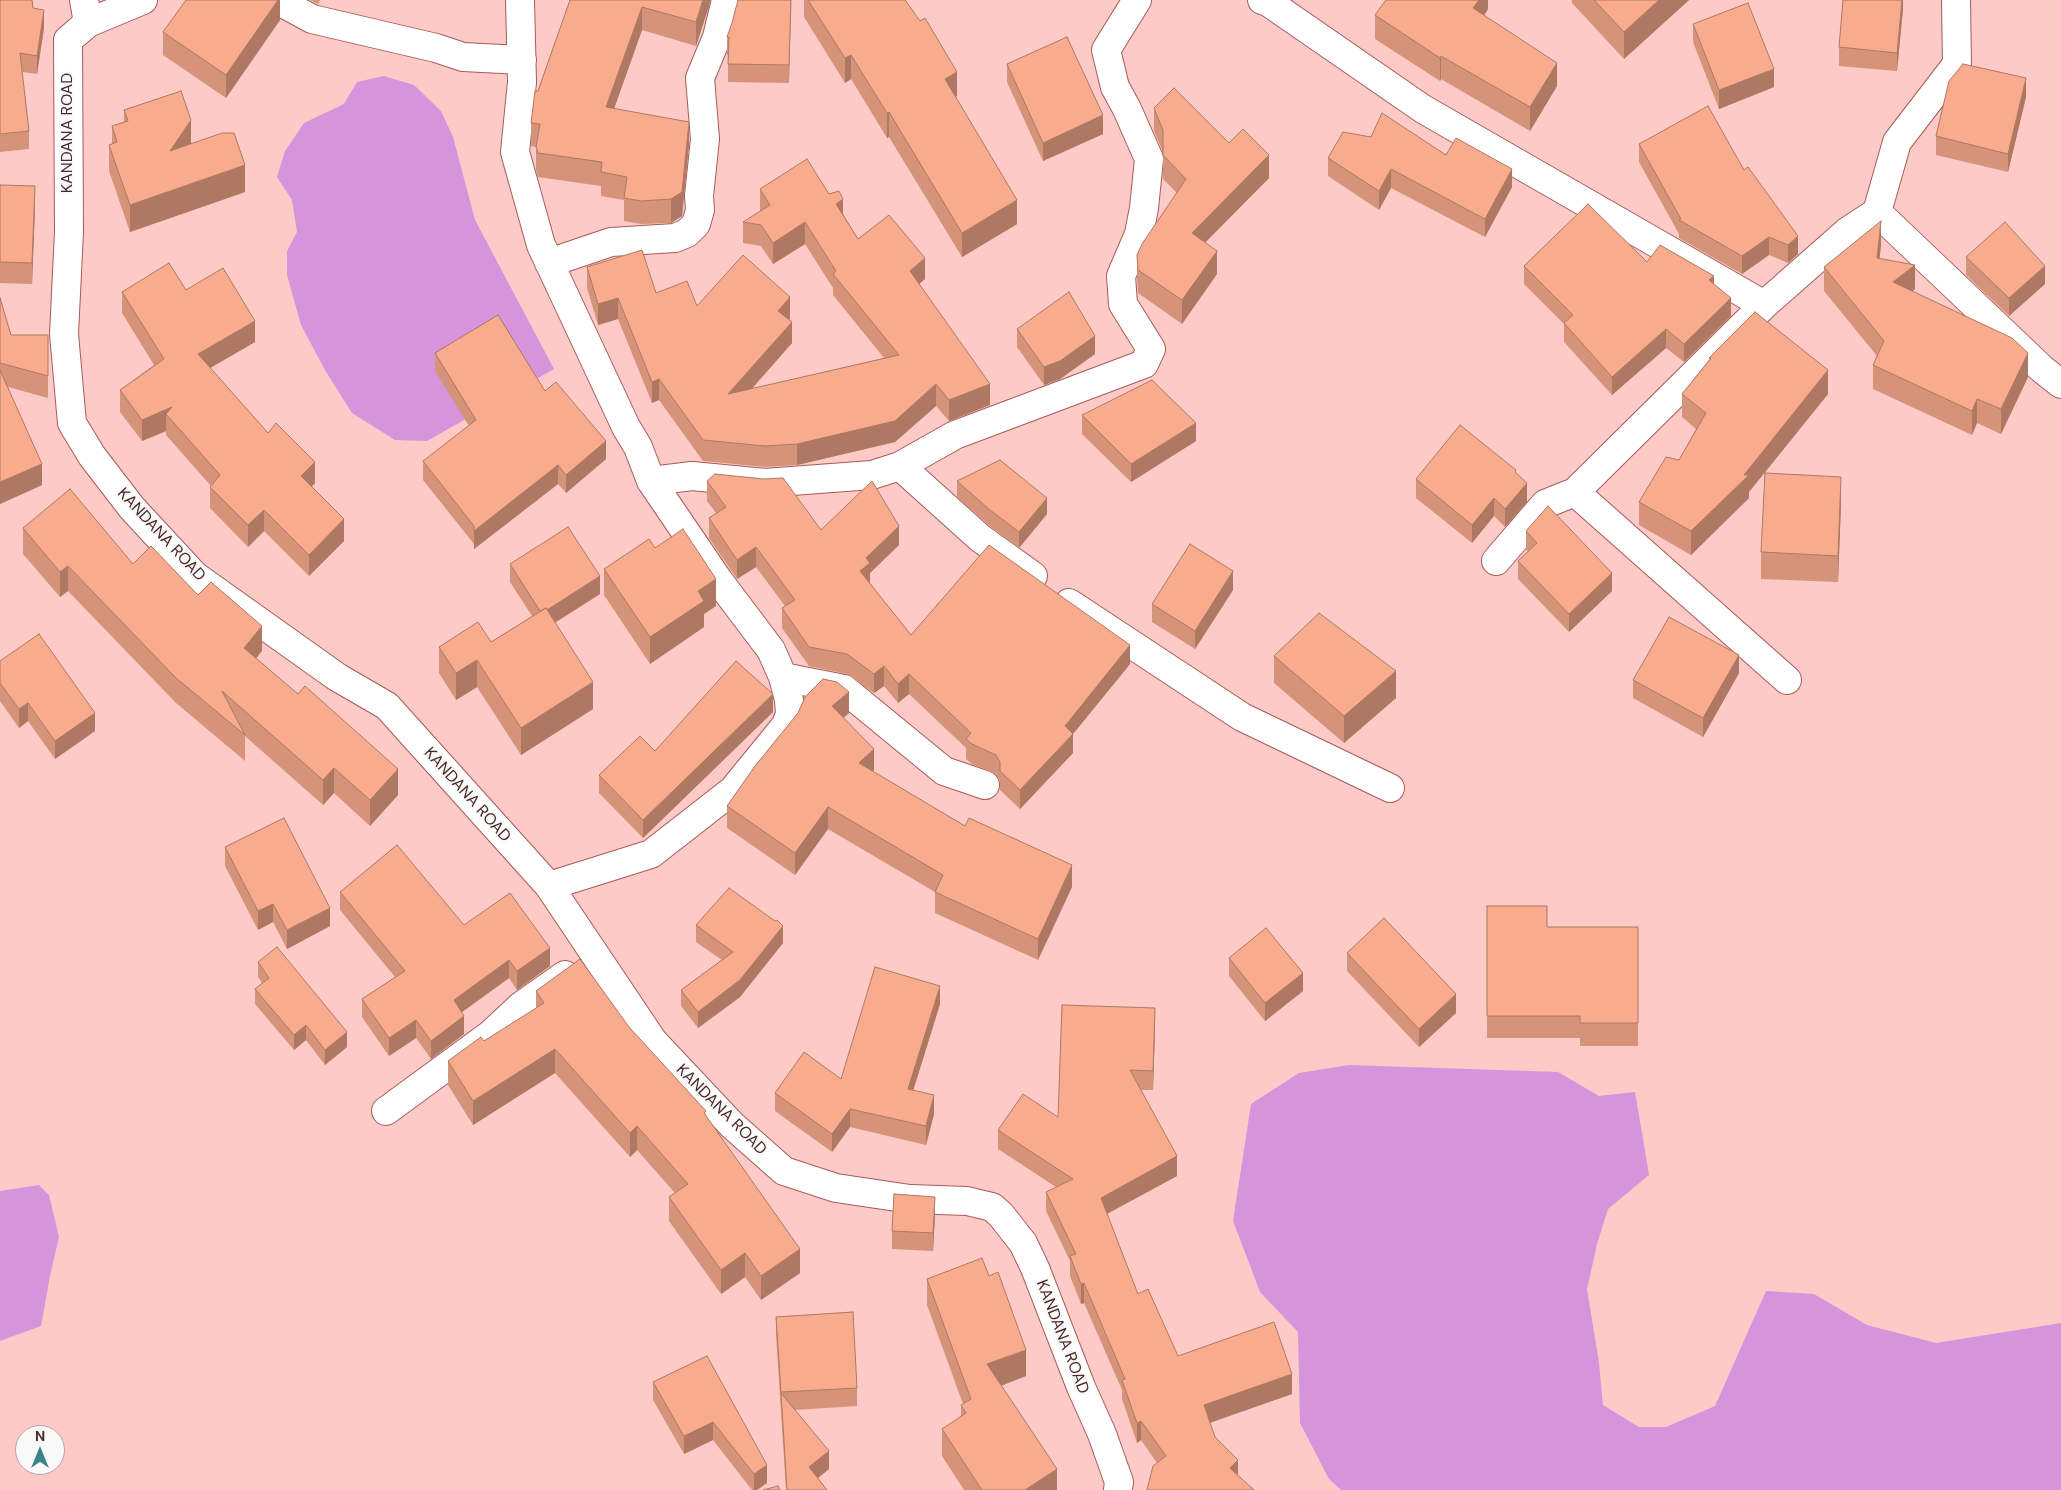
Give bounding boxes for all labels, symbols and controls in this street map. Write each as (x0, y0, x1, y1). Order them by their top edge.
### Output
street label: KANDANA ROAD (58, 73, 78, 193)
street label: KANDANA ROAD (113, 484, 209, 586)
street label: KANDANA ROAD (420, 744, 514, 846)
street label: KANDANA ROAD (672, 1061, 770, 1159)
street label: KANDANA ROAD (1031, 1277, 1093, 1397)
north arrow (15, 1425, 65, 1475)
text: N (35, 1427, 45, 1445)

